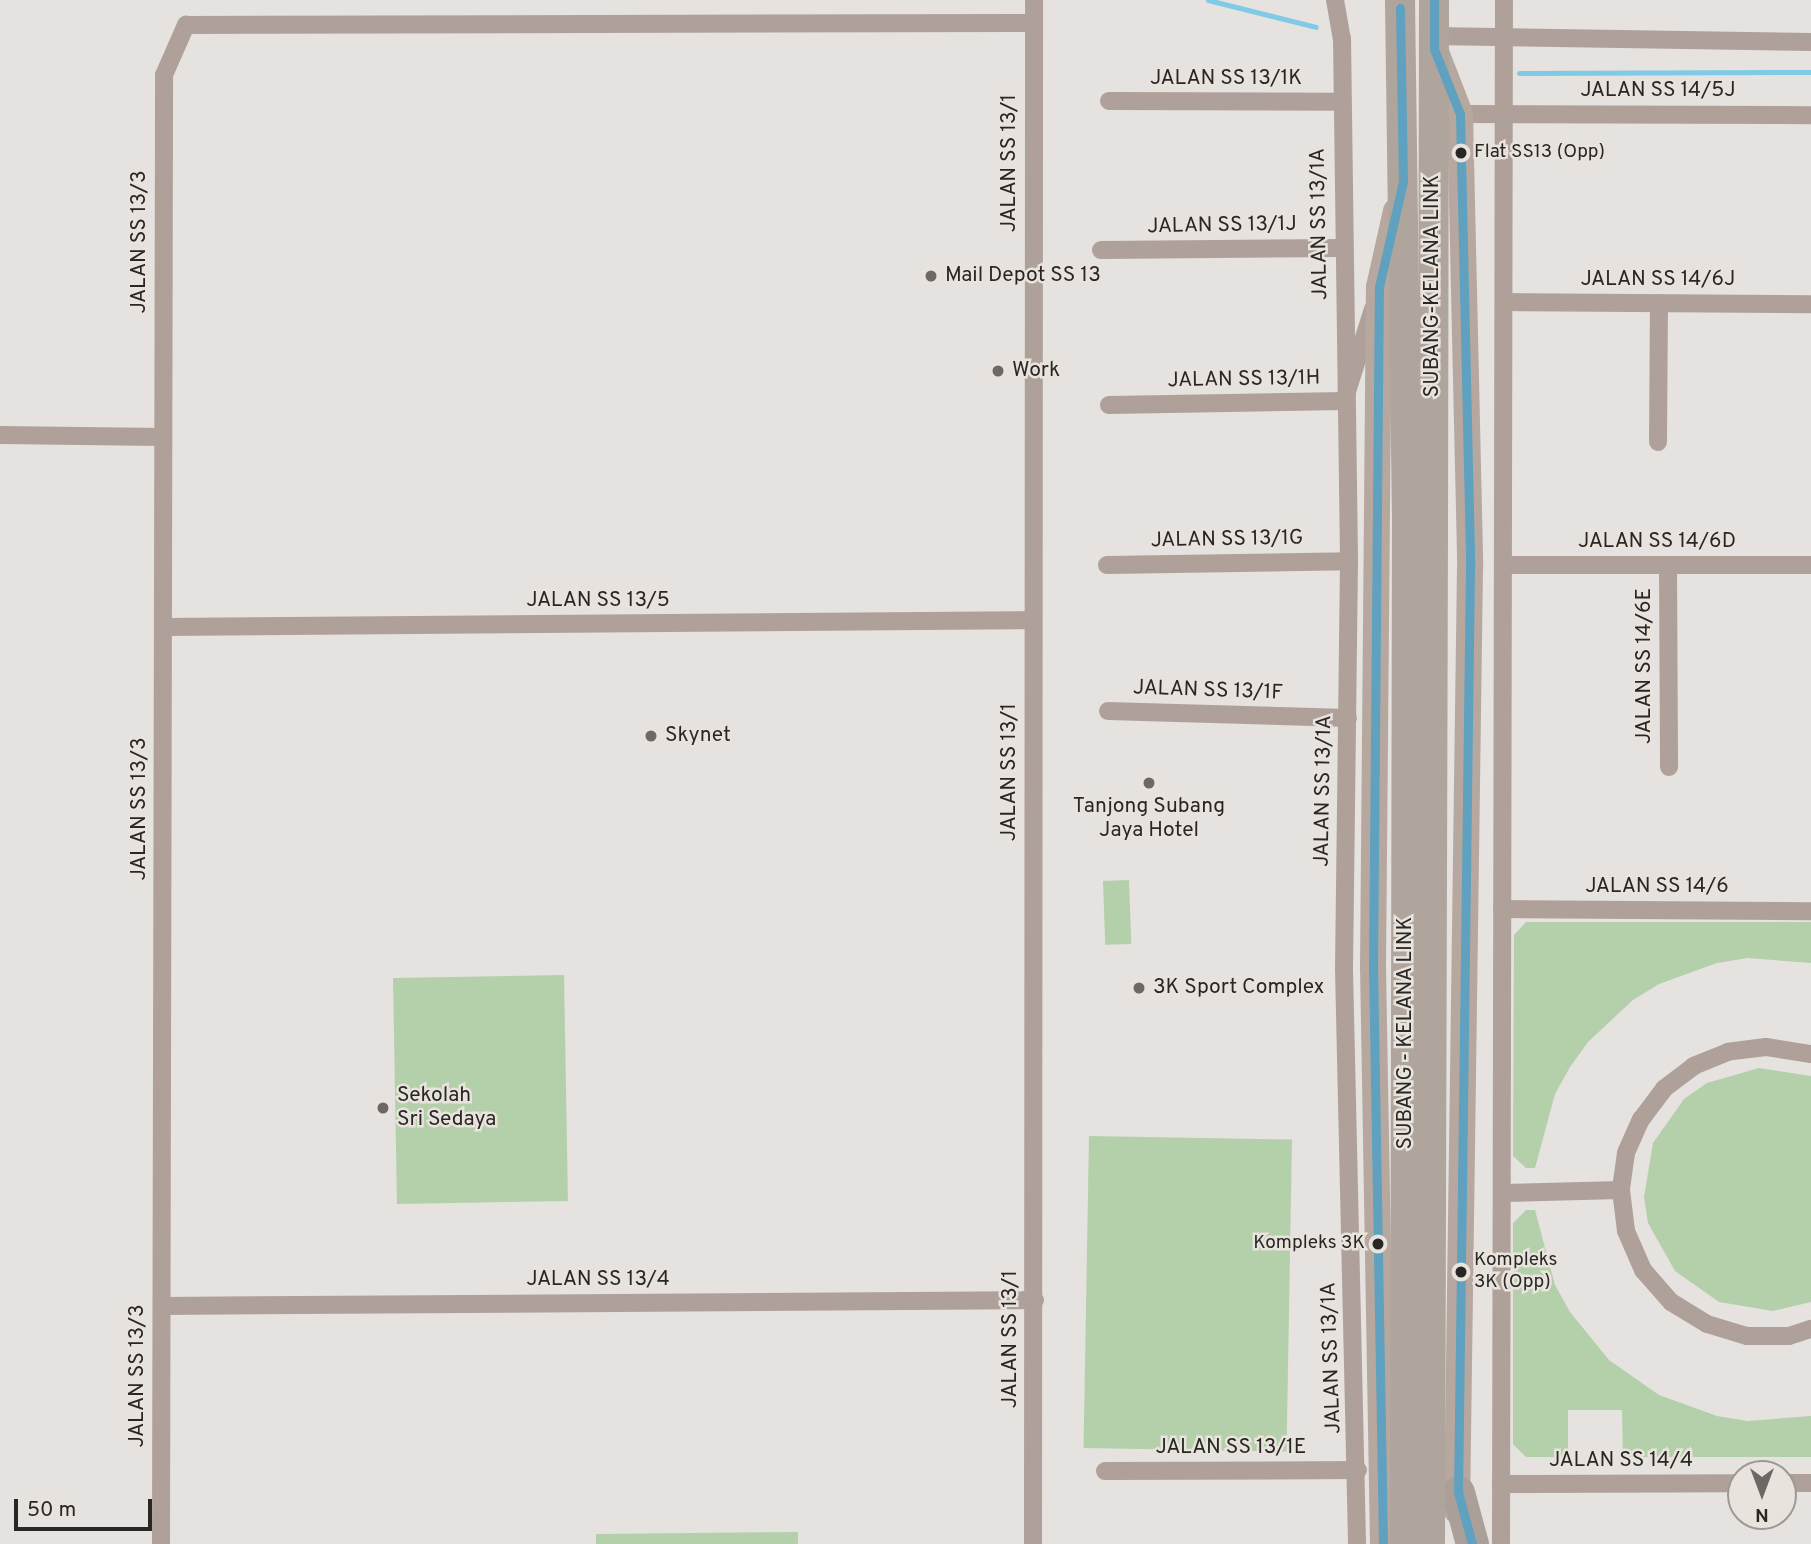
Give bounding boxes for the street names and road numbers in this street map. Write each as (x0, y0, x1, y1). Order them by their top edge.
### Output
street label: JALAN SS 13/1K (1150, 66, 1302, 92)
street label: JALAN SS 14/5J (1580, 78, 1736, 104)
street label: JALAN SS 13/1 (997, 94, 1023, 232)
street label: JALAN SS 13/1A (1306, 148, 1334, 300)
street label: JALAN SS 13/3 (127, 170, 153, 314)
street label: SUBANG-KELANA LINK (1420, 174, 1446, 398)
street label: JALAN SS 13/1J (1147, 212, 1297, 240)
street label: JALAN SS 14/6J (1580, 267, 1736, 293)
street label: JALAN SS 13/1H (1167, 366, 1321, 394)
street label: JALAN SS 13/1G (1150, 526, 1304, 554)
street label: JALAN SS 14/6D (1578, 529, 1736, 555)
street label: JALAN SS 13/5 (526, 588, 670, 614)
street label: JALAN SS 14/6E (1632, 588, 1658, 744)
street label: JALAN SS 13/1F (1133, 676, 1283, 706)
street label: JALAN SS 13/1 (997, 703, 1023, 841)
street label: JALAN SS 13/1A (1310, 715, 1338, 867)
street label: JALAN SS 13/3 (127, 737, 153, 881)
street label: JALAN SS 14/6 (1585, 874, 1729, 900)
street label: SUBANG - KELANA LINK (1393, 916, 1419, 1150)
street label: JALAN SS 13/4 (526, 1267, 670, 1293)
street label: JALAN SS 13/1 (998, 1270, 1024, 1408)
street label: JALAN SS 13/1A (1317, 1282, 1347, 1434)
street label: JALAN SS 13/3 (125, 1304, 151, 1448)
street label: JALAN SS 13/1E (1156, 1435, 1306, 1461)
street label: JALAN SS 14/4 (1549, 1448, 1693, 1474)

